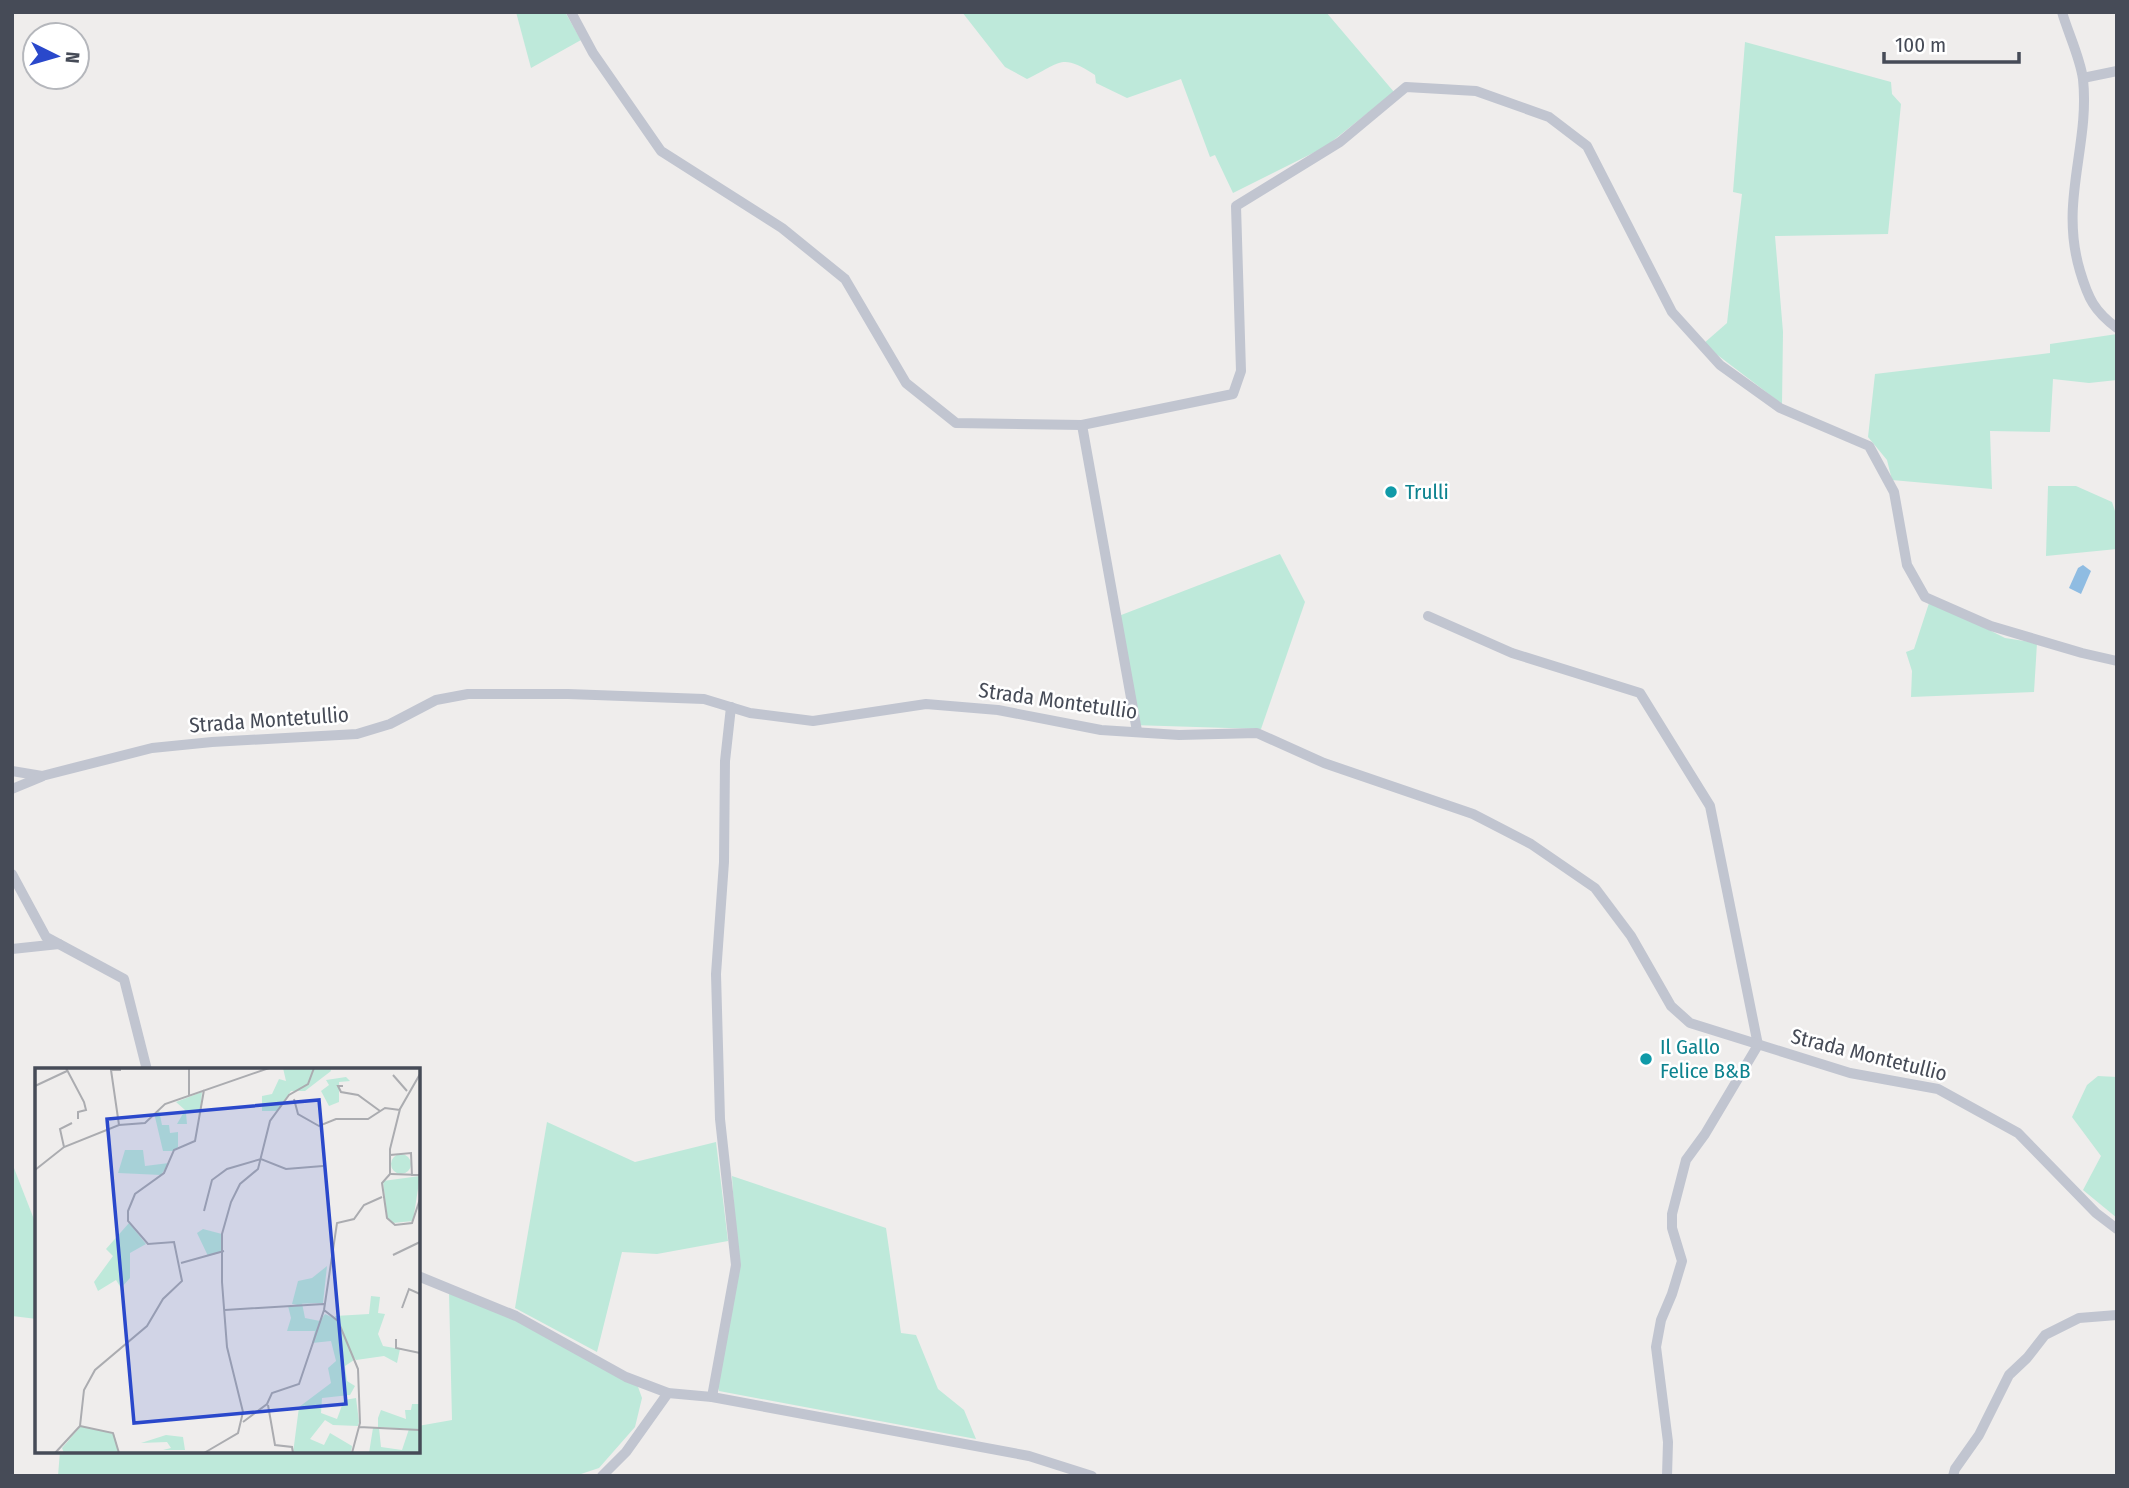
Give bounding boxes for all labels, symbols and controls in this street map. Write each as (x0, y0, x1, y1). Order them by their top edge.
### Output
north arrow (21, 21, 91, 91)
scale bar (1884, 21, 2019, 65)
text: 100 m (1895, 32, 1946, 58)
text: N (60, 51, 84, 64)
place label: Trulli (1405, 479, 1449, 505)
marker: Trulli (1383, 484, 1399, 500)
street label: Strada Montetullio (977, 677, 1139, 725)
street label: Strada Montetullio (188, 701, 350, 739)
street label: Strada Montetullio (1788, 1023, 1950, 1087)
place label: Il Gallo Felice B&B (1660, 1034, 1751, 1084)
marker: Il Gallo Felice B&B (1638, 1051, 1654, 1067)
inset map (35, 1068, 420, 1453)

